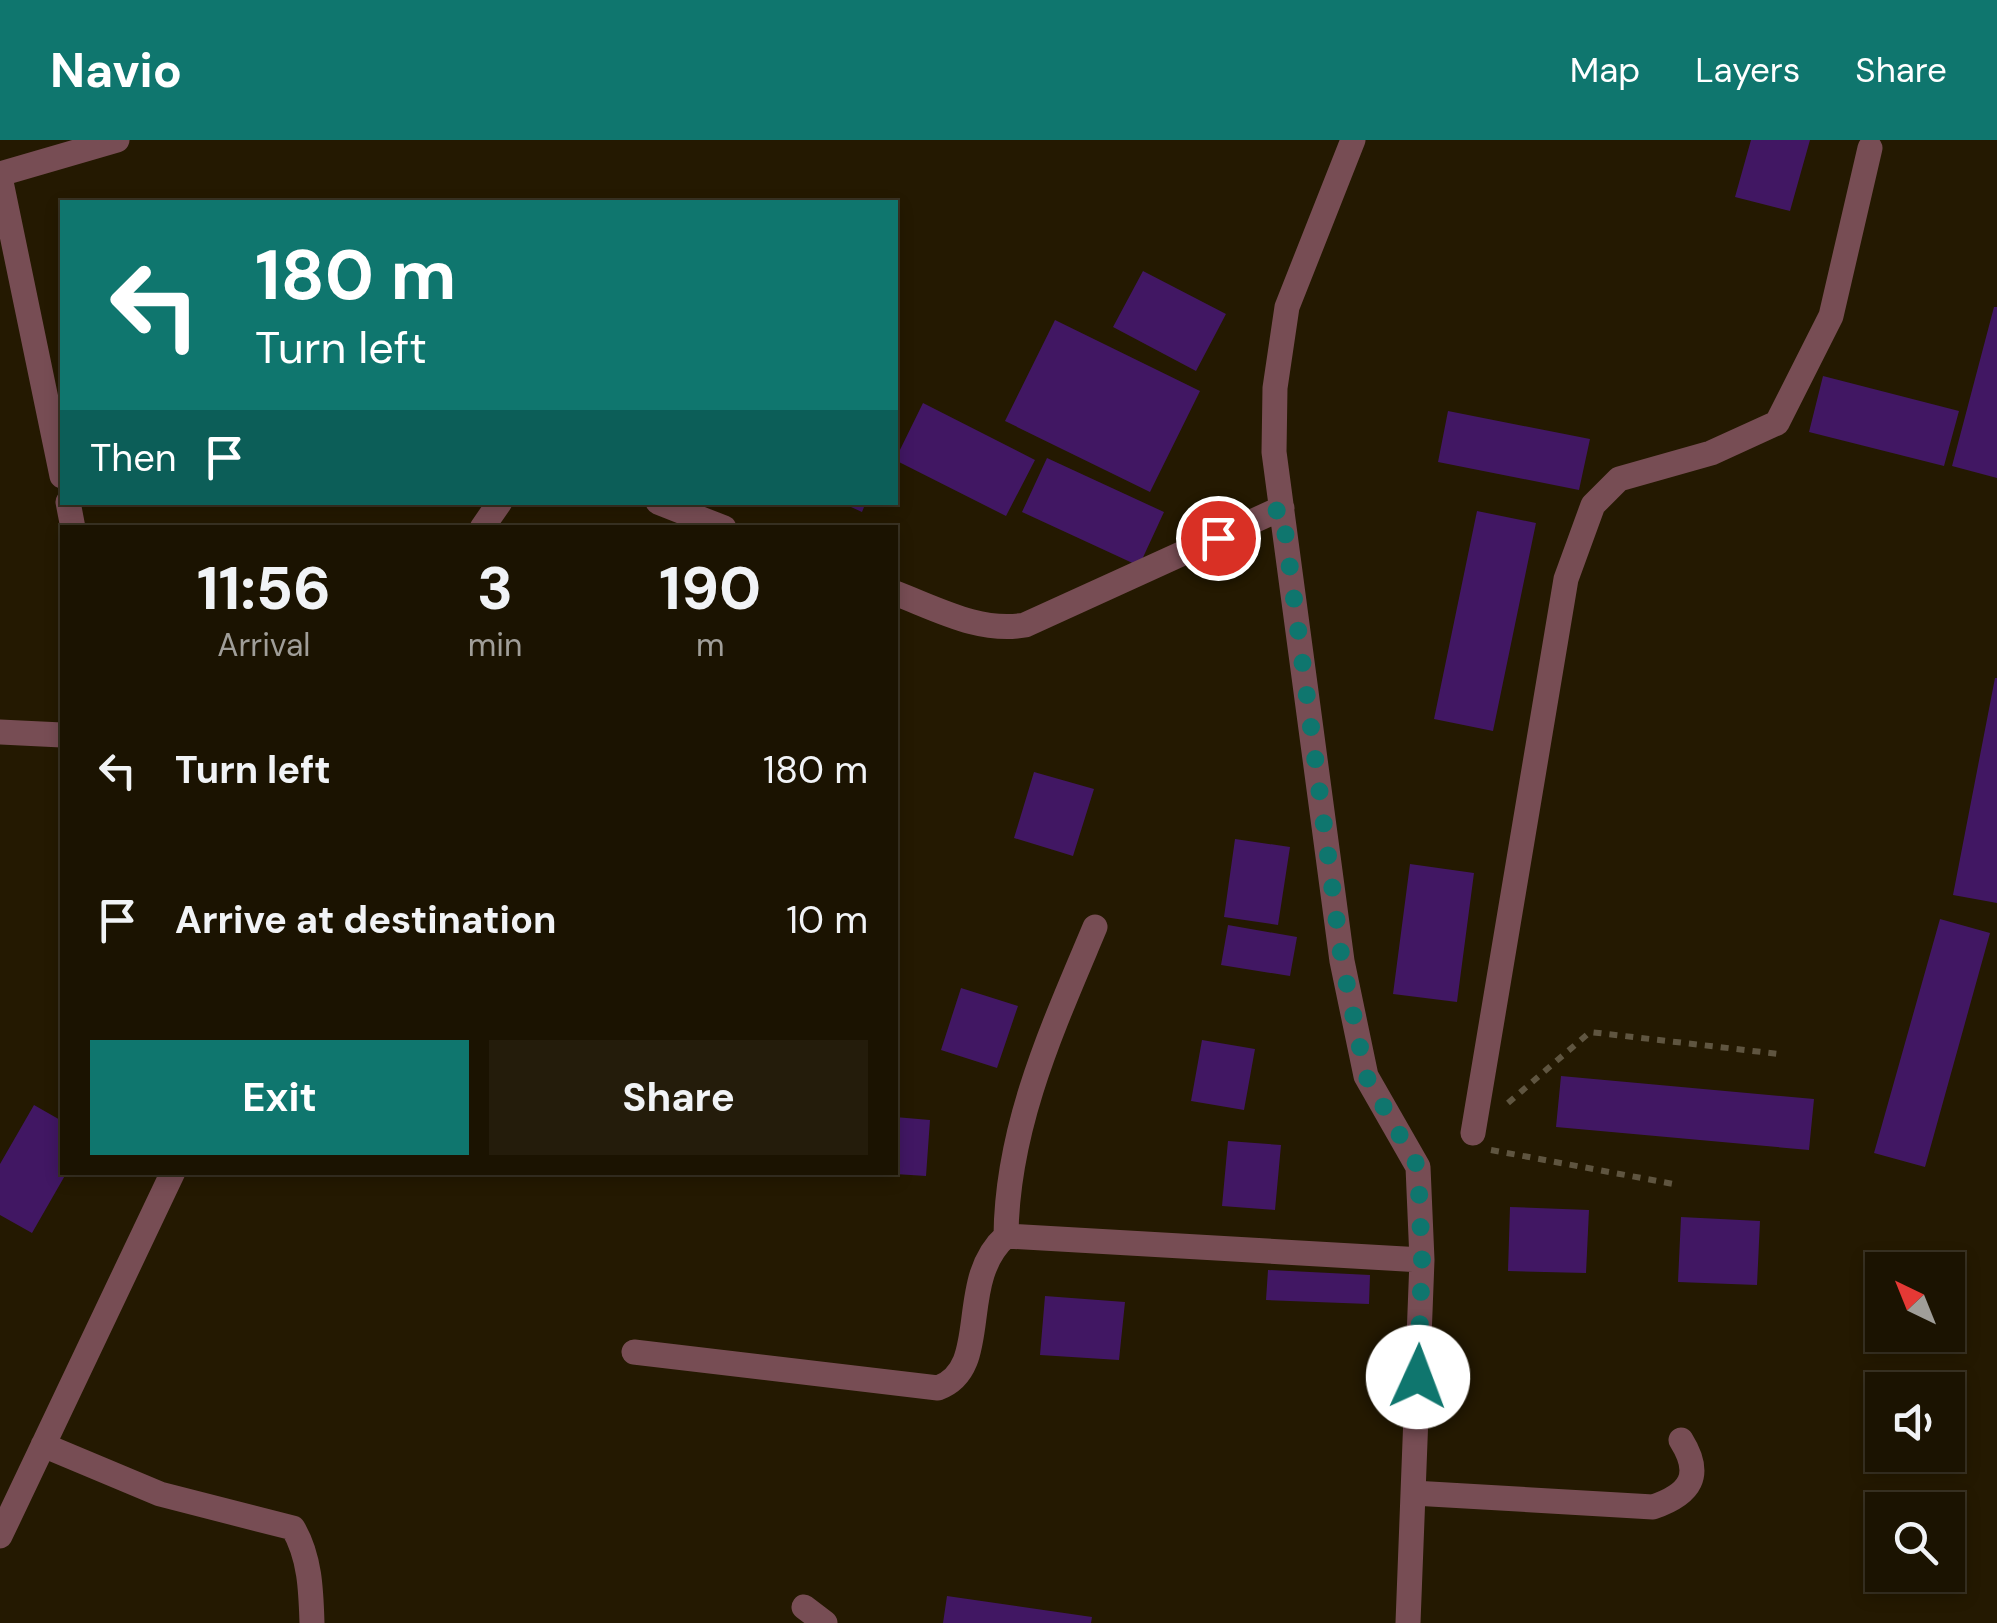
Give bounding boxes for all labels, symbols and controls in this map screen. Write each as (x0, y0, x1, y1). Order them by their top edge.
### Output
text: Navio (50, 39, 182, 102)
text: Map (1570, 47, 1640, 93)
text: Layers (1695, 47, 1800, 93)
text: Share (1855, 47, 1947, 93)
text: 180 m (255, 230, 456, 321)
icon: left (90, 240, 220, 370)
text: Turn left (255, 318, 427, 377)
icon: arrive (197, 430, 252, 485)
text: Then (90, 433, 177, 483)
pin (1176, 496, 1261, 581)
icon: arrive (1191, 511, 1246, 566)
text: 11:56 (197, 549, 331, 628)
text: 3 (477, 549, 513, 628)
text: 190 (659, 549, 761, 628)
text: Arrival (217, 624, 310, 666)
text: min (468, 624, 522, 666)
text: m (696, 624, 724, 666)
icon: left (90, 743, 145, 798)
text: Turn left (175, 745, 331, 795)
text: 180 m (763, 745, 868, 795)
icon: arrive (90, 893, 145, 948)
text: Arrive at destination (175, 895, 557, 945)
text: 10 m (786, 895, 868, 945)
button: Exit (90, 1040, 469, 1155)
button: Share (489, 1040, 868, 1155)
north arrow (1865, 1252, 1965, 1352)
map controls (1865, 1252, 1965, 1592)
position arrow (1366, 1325, 1470, 1429)
button: sound (1865, 1372, 1965, 1472)
button: search (1865, 1492, 1965, 1592)

